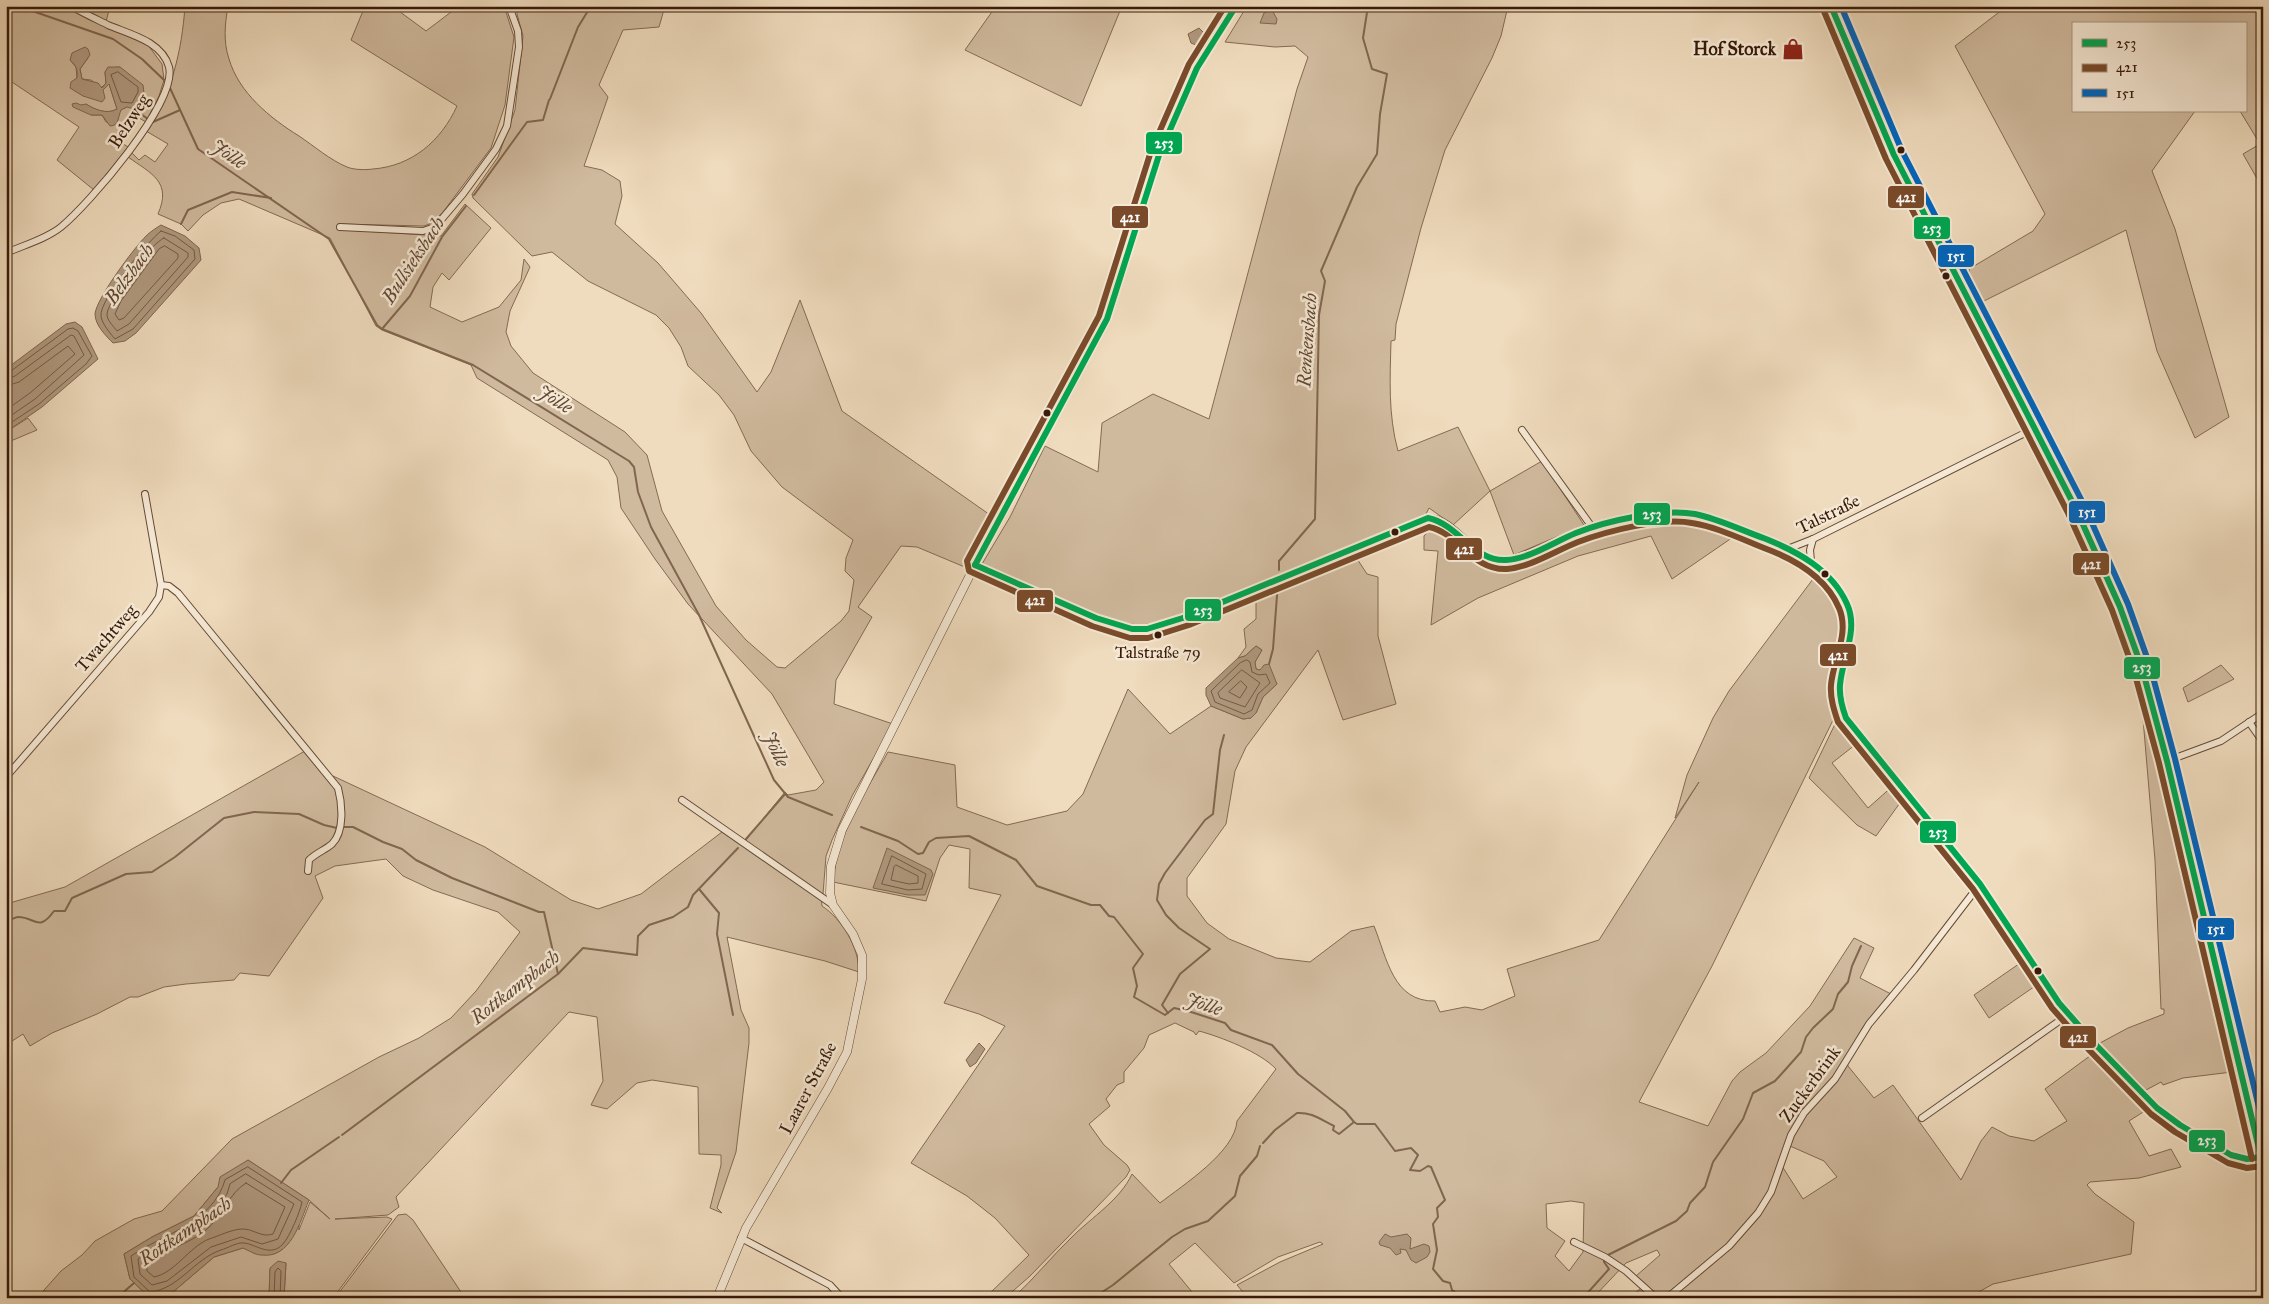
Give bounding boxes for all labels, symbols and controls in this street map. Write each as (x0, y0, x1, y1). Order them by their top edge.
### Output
legend (2072, 22, 2246, 112)
text: 253 (2116, 34, 2136, 52)
shop icon: Hof Storck (1780, 36, 1806, 62)
place label: Hof Storck (1693, 38, 1777, 60)
text: 421 (2116, 58, 2138, 76)
text: 151 (2116, 84, 2135, 102)
street label: Belzweg (103, 89, 156, 153)
line badge: 253 (1145, 131, 1183, 155)
water label: Jölle (206, 134, 251, 174)
text: 253 (1155, 135, 1174, 153)
unlabelled marker (1896, 145, 1906, 155)
line badge: 421 (1887, 185, 1925, 209)
text: 421 (1896, 189, 1917, 207)
line badge: 421 (1111, 205, 1149, 229)
text: 421 (1120, 209, 1141, 227)
water label: Bullsieksbach (376, 213, 449, 308)
line badge: 253 (1913, 216, 1951, 240)
text: 253 (1923, 220, 1942, 238)
water label: Belzbach (99, 239, 159, 310)
line badge: 151 (1937, 244, 1975, 268)
text: 151 (1947, 248, 1965, 265)
unlabelled marker (1941, 271, 1951, 281)
water label: Renkensbach (1292, 292, 1322, 389)
water label: Jölle (532, 379, 578, 419)
unlabelled marker (1042, 408, 1052, 418)
street label: Talstraße (1793, 489, 1863, 539)
line badge: 151 (2068, 500, 2106, 524)
line badge: 253 (1633, 502, 1671, 526)
text: 151 (2078, 504, 2096, 521)
text: 253 (1643, 506, 1662, 524)
unlabelled marker (1390, 527, 1400, 537)
line badge: 421 (1445, 537, 1483, 561)
text: 421 (1454, 541, 1475, 559)
line badge: 421 (2072, 552, 2110, 576)
text: 421 (2081, 556, 2102, 574)
unlabelled marker (1820, 569, 1830, 579)
line badge: 421 (1016, 589, 1054, 613)
text: 421 (1025, 592, 1046, 610)
line badge: 253 (1184, 598, 1222, 622)
street label: Twachtweg (71, 599, 143, 677)
text: 253 (1194, 602, 1213, 620)
marker: Talstraße 79 (1153, 630, 1163, 640)
place label: Talstraße 79 (1115, 642, 1201, 663)
line badge: 421 (1819, 643, 1857, 667)
text: 421 (1828, 647, 1849, 665)
line badge: 253 (2123, 656, 2161, 680)
text: 253 (2133, 659, 2152, 677)
water label: Jölle (757, 727, 795, 771)
line badge: 253 (1919, 820, 1957, 844)
text: 253 (1929, 824, 1948, 842)
line badge: 151 (2197, 917, 2235, 941)
text: 151 (2207, 921, 2225, 938)
water label: Rottkampbach (465, 945, 565, 1030)
unlabelled marker (2033, 966, 2043, 976)
water label: Jölle (1182, 987, 1226, 1021)
line badge: 421 (2059, 1025, 2097, 1049)
text: 421 (2068, 1029, 2089, 1047)
street label: Laarer Straße (775, 1038, 841, 1138)
street label: Zuckerbrink (1775, 1041, 1846, 1127)
line badge: 253 (2188, 1129, 2226, 1153)
text: 253 (2198, 1132, 2217, 1150)
water label: Rottkampbach (134, 1192, 236, 1272)

